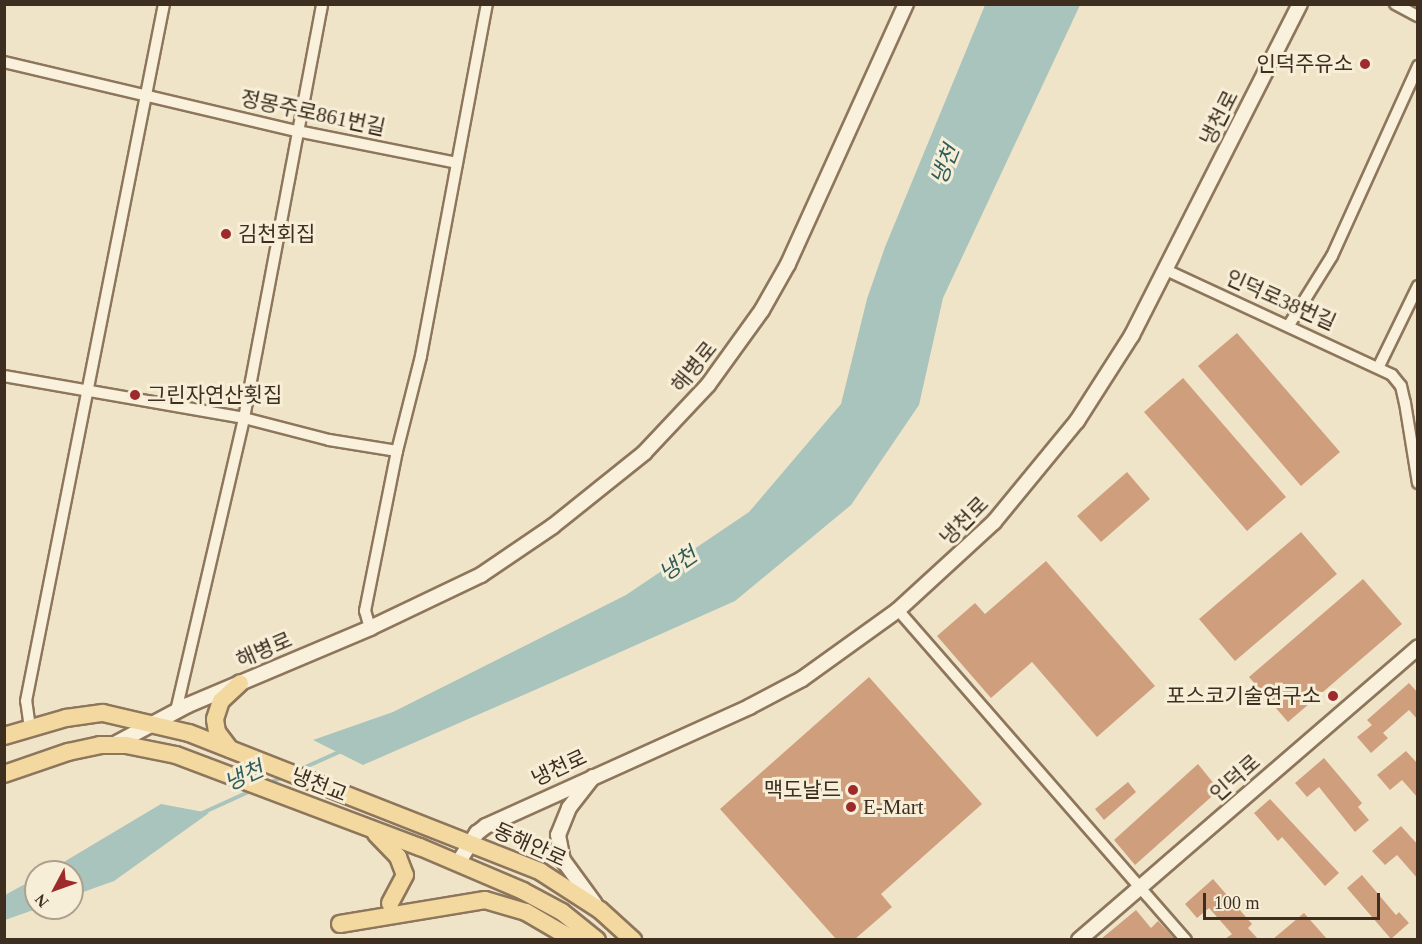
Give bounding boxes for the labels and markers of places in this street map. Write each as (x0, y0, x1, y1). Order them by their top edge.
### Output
place label: 인덕주유소 (1256, 51, 1353, 77)
marker: 인덕주유소 (1358, 57, 1372, 71)
place label: 김천회집 (238, 221, 315, 247)
marker: 김천회집 (219, 227, 233, 241)
place label: 그린자연산횟집 (147, 382, 282, 408)
marker: 그린자연산횟집 (128, 388, 142, 402)
place label: 포스코기술연구소 (1166, 683, 1321, 709)
marker: 포스코기술연구소 (1326, 689, 1340, 703)
place label: 맥도날드 (764, 777, 841, 803)
marker: 맥도날드 (846, 783, 860, 797)
place label: E-Mart (863, 794, 924, 820)
marker: E-Mart (844, 800, 858, 814)

